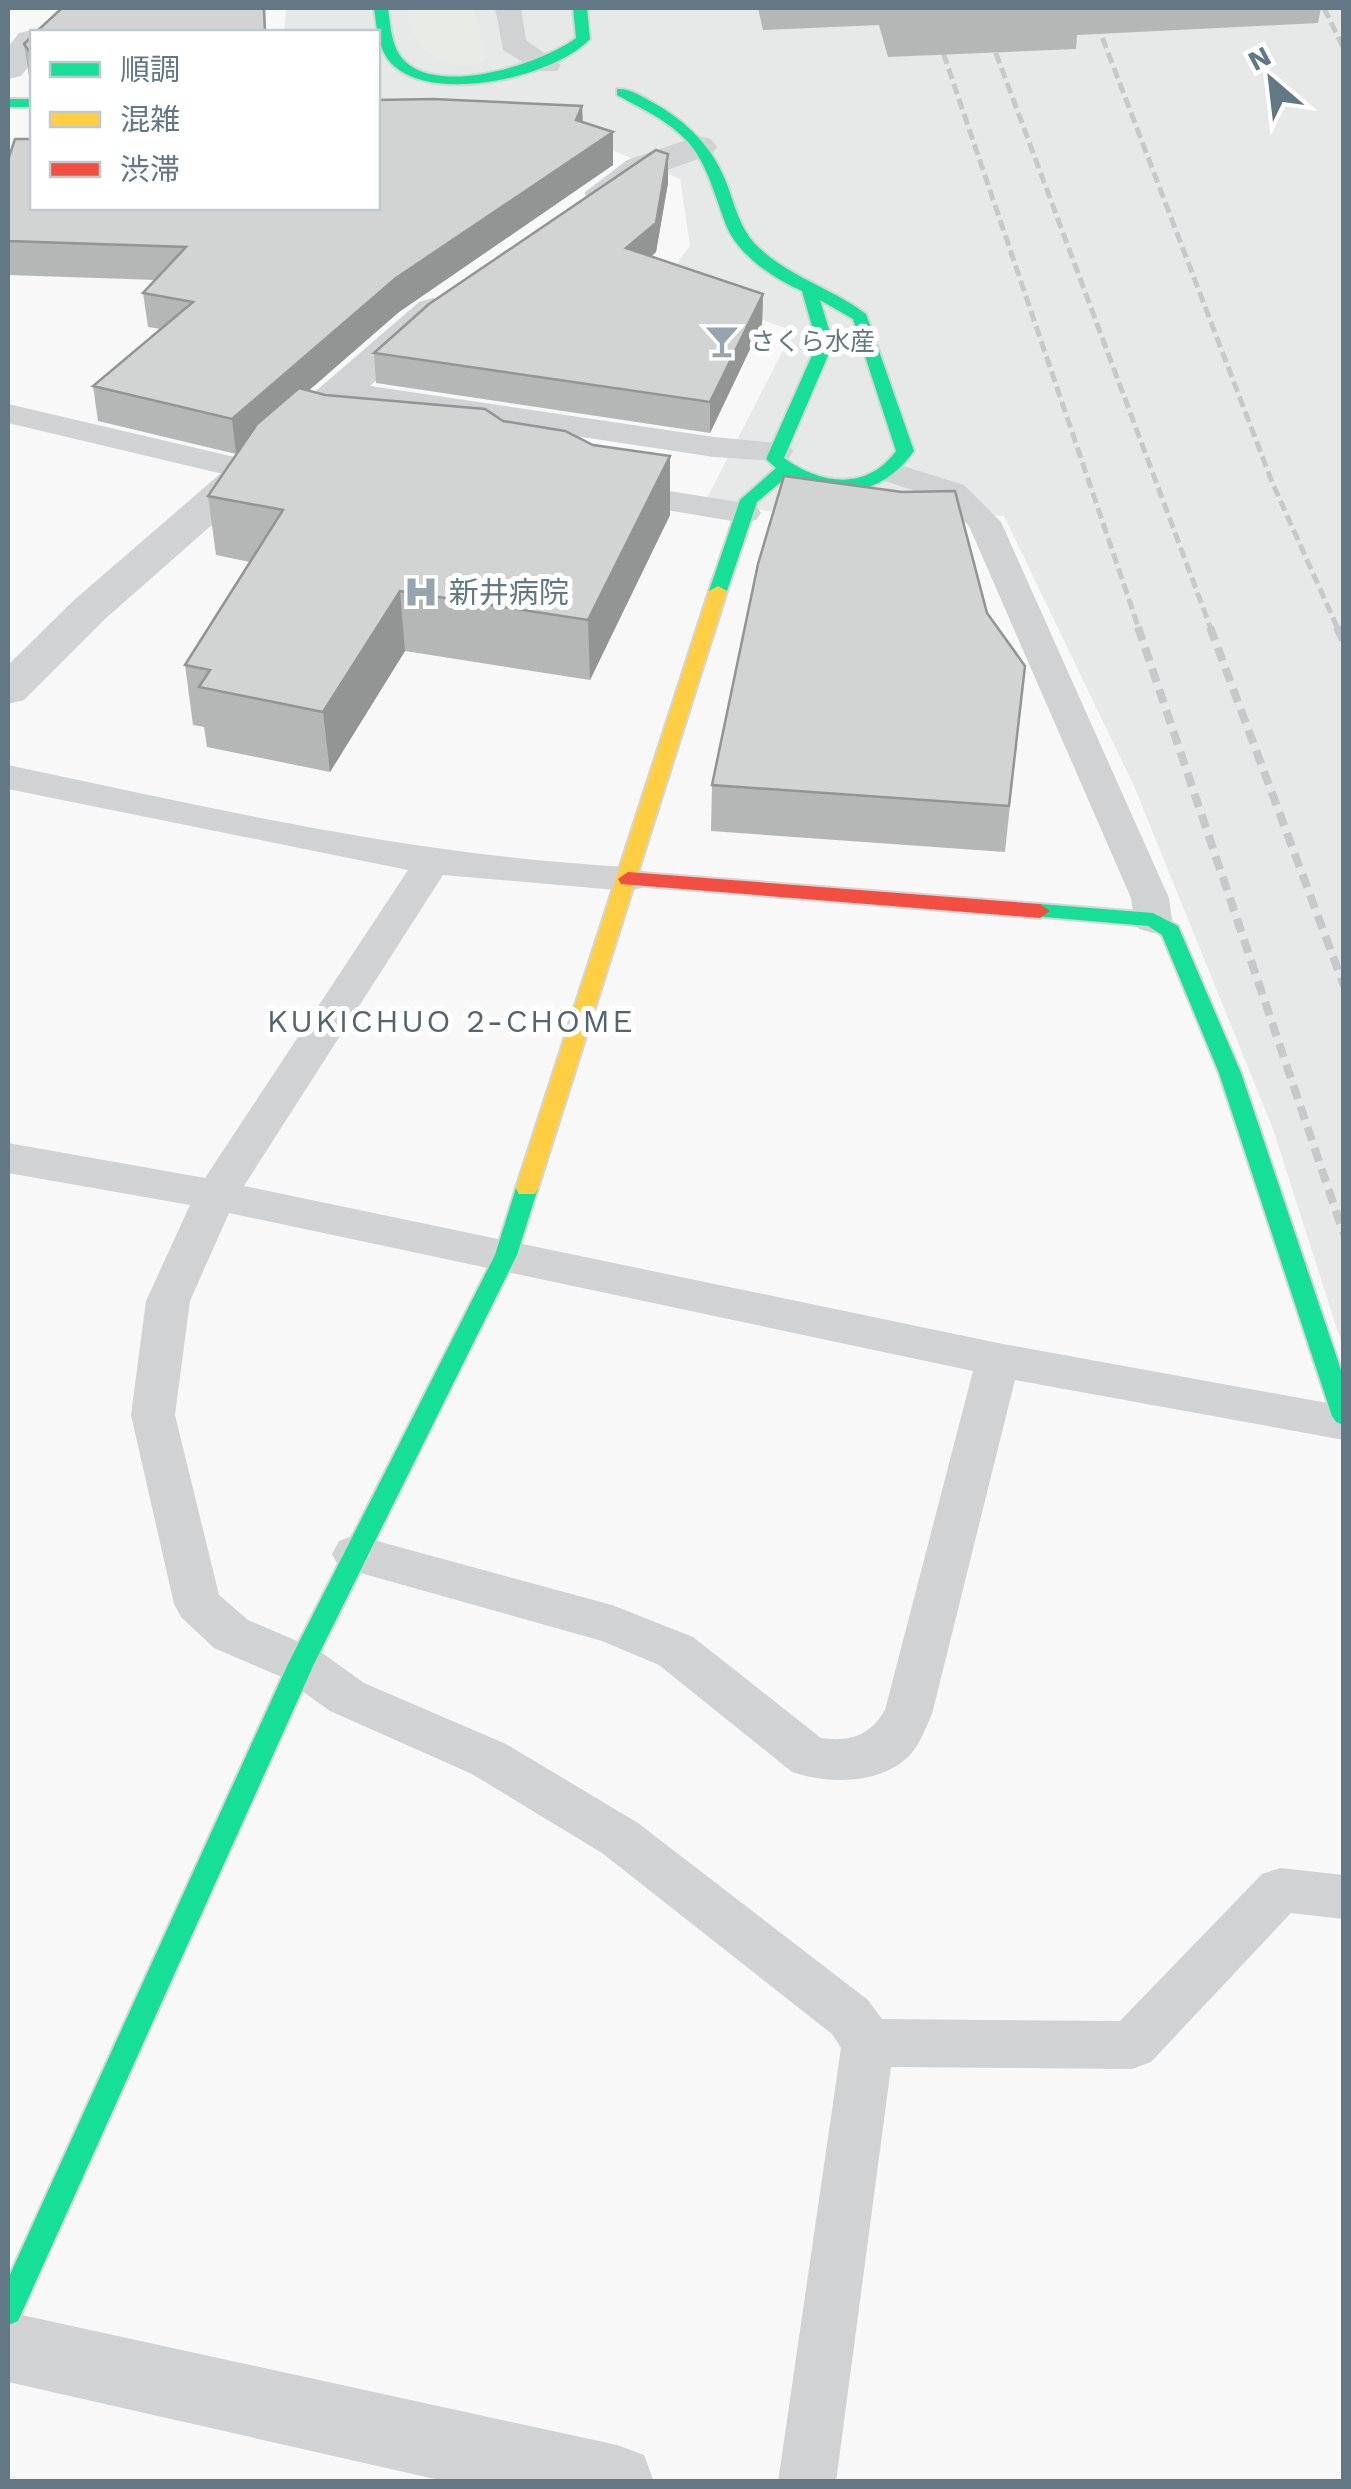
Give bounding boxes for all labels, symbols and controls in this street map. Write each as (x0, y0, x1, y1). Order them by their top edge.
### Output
legend (30, 30, 380, 210)
north arrow (1221, 30, 1321, 130)
text: N (1243, 39, 1276, 78)
text: 順調 (120, 52, 180, 87)
text: 混雑 (120, 102, 180, 137)
text: 渋滞 (120, 152, 180, 187)
bar icon: さくら水産 (703, 322, 741, 360)
place label: さくら水産 (750, 327, 875, 356)
hospital icon: 新井病院 (402, 573, 440, 611)
place label: 新井病院 (449, 575, 569, 610)
district label: KUKICHUO 2-CHOME (267, 1002, 635, 1040)

